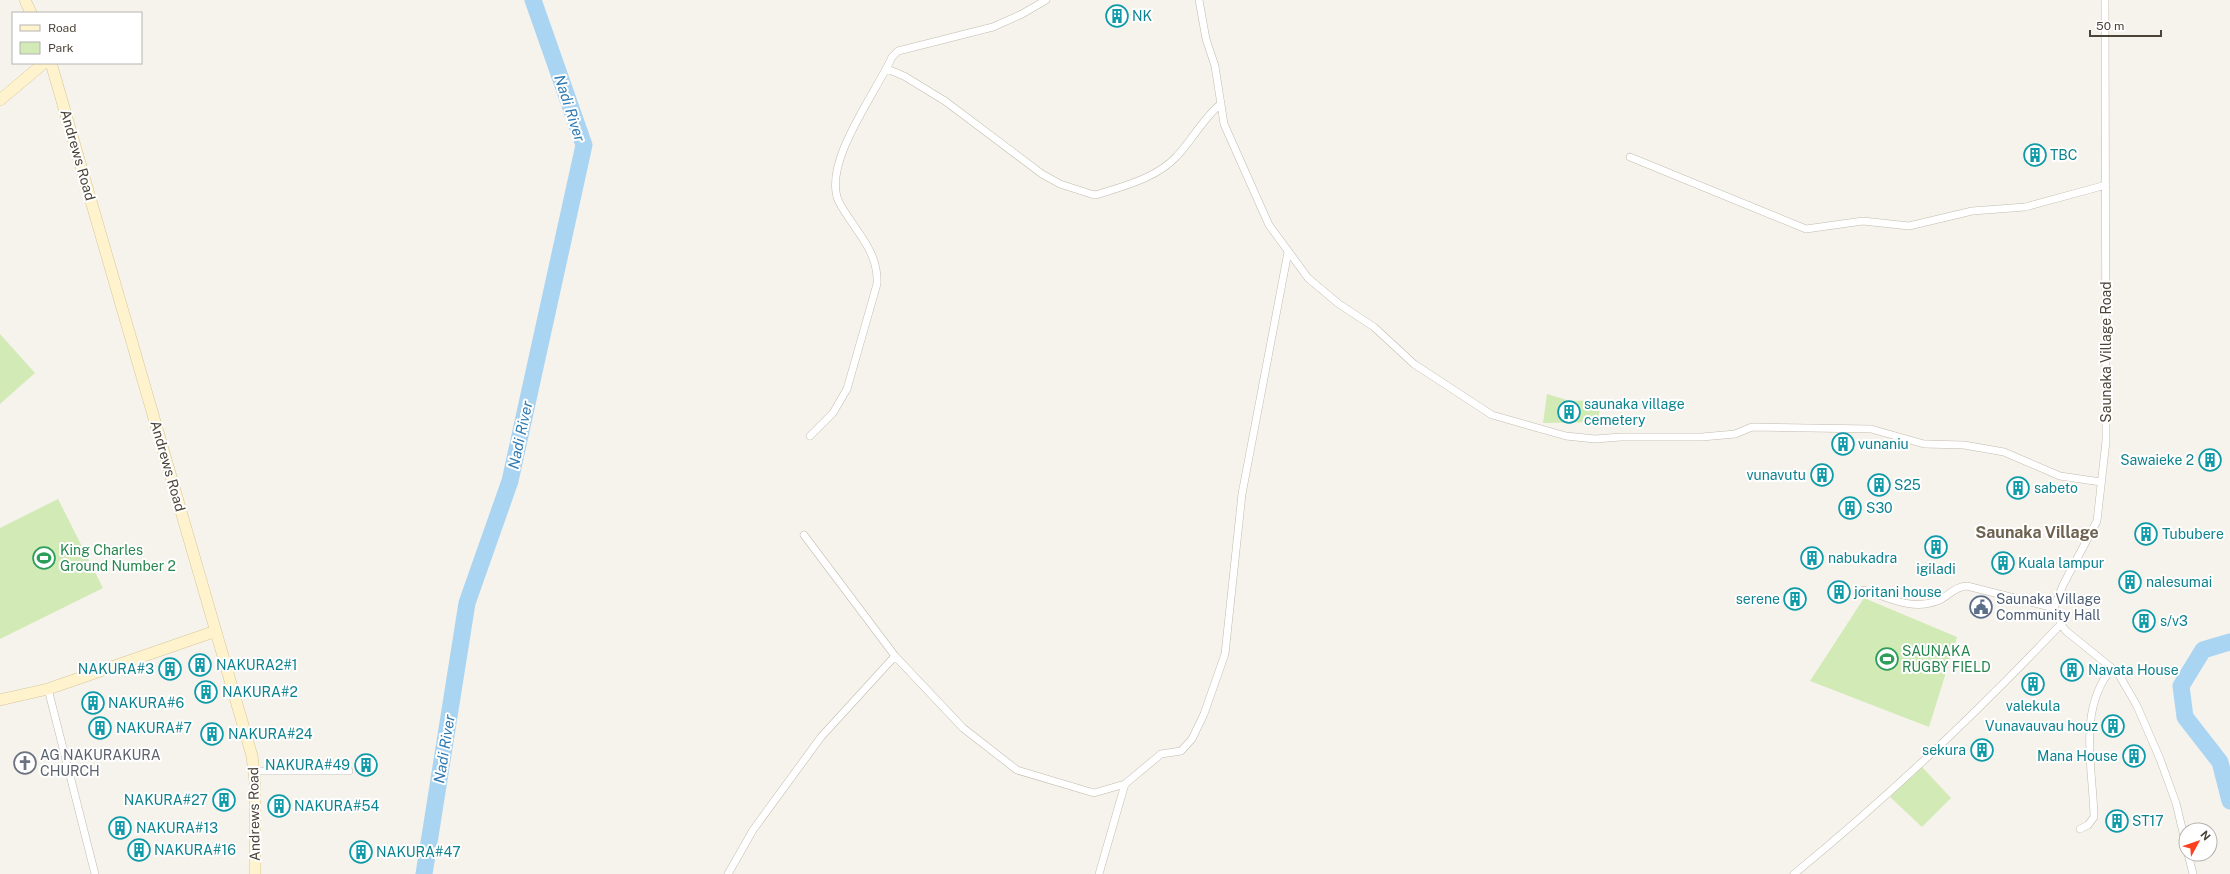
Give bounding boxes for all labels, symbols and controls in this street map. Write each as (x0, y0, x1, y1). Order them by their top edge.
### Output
building icon: NK (1104, 3, 1130, 29)
place label: NK (1132, 8, 1153, 24)
legend (12, 12, 142, 64)
scale bar (2090, 12, 2161, 38)
text: 50 m (2096, 19, 2124, 33)
text: Road (48, 21, 76, 35)
text: Park (48, 41, 74, 55)
water label: Nadi River (551, 72, 589, 144)
street label: Andrews Road (57, 108, 99, 202)
building icon: TBC (2022, 142, 2048, 168)
place label: TBC (2050, 147, 2077, 163)
street label: Saunaka Village Road (2098, 281, 2114, 423)
place label: saunaka village cemetery (1584, 396, 1685, 428)
water label: Nadi River (504, 399, 536, 471)
building icon: saunaka village cemetery (1556, 399, 1582, 425)
street label: Andrews Road (147, 419, 189, 513)
building icon: vunaniu (1830, 431, 1856, 457)
place label: vunaniu (1858, 436, 1909, 452)
building icon: Sawaieke 2 (2197, 447, 2223, 473)
place label: Sawaieke 2 (2120, 452, 2194, 468)
building icon: vunavutu (1809, 462, 1835, 488)
place label: vunavutu (1746, 467, 1806, 483)
building icon: S25 (1866, 472, 1892, 498)
building icon: sabeto (2005, 475, 2031, 501)
place label: S25 (1894, 477, 1921, 493)
place label: sabeto (2034, 480, 2078, 496)
building icon: S30 (1837, 495, 1863, 521)
place label: S30 (1866, 500, 1893, 516)
building icon: Tububere (2133, 521, 2159, 547)
district label: Saunaka Village (1975, 523, 2099, 542)
place label: Tububere (2162, 526, 2224, 542)
building icon: igiladi (1923, 534, 1949, 560)
place label: King Charles Ground Number 2 (60, 542, 176, 574)
sports icon: King Charles Ground Number 2 (31, 545, 57, 571)
building icon: nabukadra (1799, 545, 1825, 571)
place label: nabukadra (1828, 550, 1897, 566)
building icon: Kuala lampur (1990, 550, 2016, 576)
place label: Kuala lampur (2018, 555, 2104, 571)
place label: igiladi (1916, 561, 1956, 577)
building icon: nalesumai (2117, 569, 2143, 595)
place label: nalesumai (2146, 574, 2212, 590)
building icon: joritani house (1826, 579, 1852, 605)
place label: joritani house (1853, 584, 1942, 600)
building icon: serene (1782, 586, 1808, 612)
place label: serene (1736, 591, 1780, 607)
place label: Saunaka Village Community Hall (1996, 591, 2101, 623)
public building icon: Saunaka Village Community Hall (1968, 594, 1994, 620)
building icon: s/v3 (2131, 608, 2157, 634)
place label: s/v3 (2160, 613, 2188, 629)
place label: SAUNAKA RUGBY FIELD (1902, 643, 1991, 675)
sports icon: SAUNAKA RUGBY FIELD (1874, 646, 1900, 672)
building icon: NAKURA2#1 (187, 652, 213, 678)
building icon: NAKURA#3 (157, 656, 183, 682)
place label: NAKURA2#1 (216, 657, 298, 673)
building icon: Navata House (2059, 657, 2085, 683)
place label: NAKURA#3 (78, 661, 154, 677)
place label: Navata House (2088, 662, 2179, 678)
building icon: valekula (2020, 671, 2046, 697)
building icon: NAKURA#2 (193, 679, 219, 705)
place label: NAKURA#2 (222, 684, 298, 700)
building icon: NAKURA#6 (80, 690, 106, 716)
place label: NAKURA#6 (108, 695, 184, 711)
place label: valekula (2006, 698, 2060, 714)
water label: Nadi River (430, 713, 458, 785)
building icon: Vunavauvau houz (2100, 713, 2126, 739)
building icon: NAKURA#7 (87, 715, 113, 741)
place label: Vunavauvau houz (1985, 718, 2098, 734)
place label: NAKURA#7 (116, 720, 192, 736)
building icon: NAKURA#24 (199, 721, 225, 747)
place label: NAKURA#24 (228, 726, 313, 742)
building icon: sekura (1969, 737, 1995, 763)
place label: sekura (1922, 742, 1966, 758)
building icon: Mana House (2121, 743, 2147, 769)
place label: AG NAKURAKURA CHURCH (40, 747, 161, 779)
place label: Mana House (2037, 748, 2118, 764)
church icon: AG NAKURAKURA CHURCH (12, 750, 38, 776)
building icon: NAKURA#49 (353, 752, 379, 778)
place label: NAKURA#49 (265, 757, 350, 773)
street label: Andrews Road (245, 767, 263, 861)
building icon: NAKURA#27 (211, 787, 237, 813)
place label: NAKURA#27 (124, 792, 208, 808)
building icon: NAKURA#54 (266, 793, 292, 819)
place label: NAKURA#54 (294, 798, 379, 814)
building icon: ST17 (2104, 808, 2130, 834)
place label: ST17 (2132, 813, 2164, 829)
building icon: NAKURA#13 (107, 815, 133, 841)
place label: NAKURA#13 (136, 820, 218, 836)
north arrow (2178, 822, 2218, 862)
text: N (2198, 828, 2213, 843)
building icon: NAKURA#16 (126, 837, 152, 863)
building icon: NAKURA#47 (348, 839, 374, 865)
place label: NAKURA#16 (154, 842, 236, 858)
place label: NAKURA#47 (376, 844, 461, 860)

